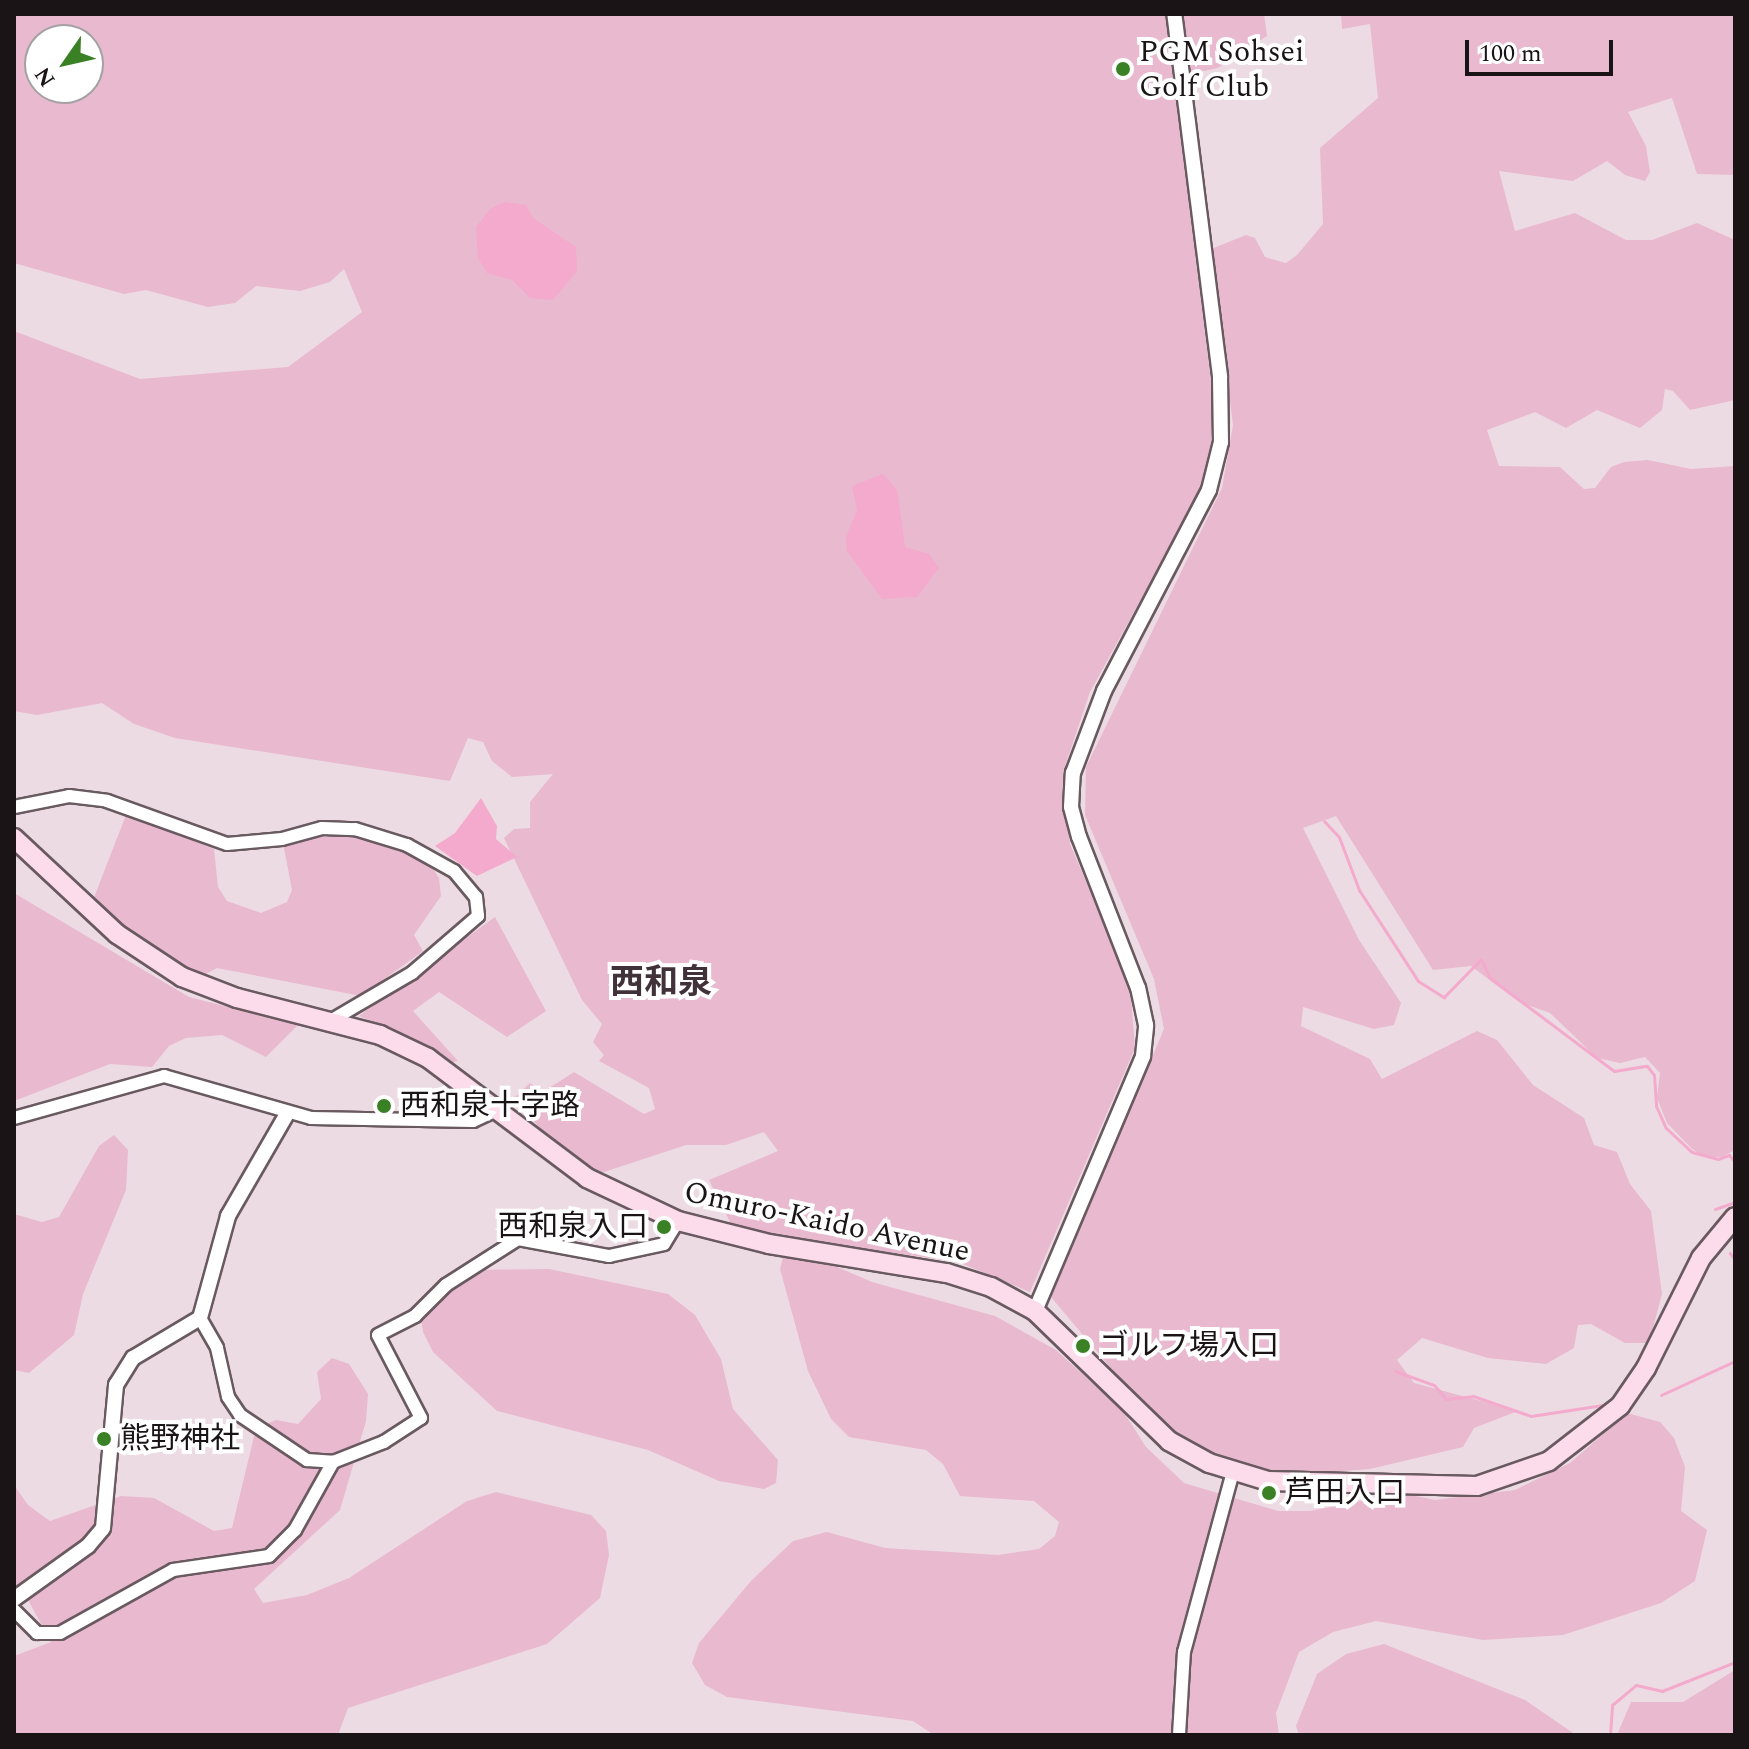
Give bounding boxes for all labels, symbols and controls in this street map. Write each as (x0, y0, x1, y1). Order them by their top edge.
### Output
north arrow (24, 24, 104, 104)
scale bar (1469, 24, 1617, 74)
place label: PGM Sohsei Golf Club (1139, 34, 1305, 104)
text: 100 m (1479, 36, 1542, 72)
text: N (27, 60, 64, 93)
marker: PGM Sohsei Golf Club (1114, 60, 1132, 78)
district label: 西和泉 (610, 964, 712, 1004)
place label: 西和泉十字路 (400, 1088, 580, 1124)
marker: 西和泉十字路 (375, 1097, 393, 1115)
street label: Omuro-Kaido Avenue (681, 1174, 973, 1270)
place label: 西和泉入口 (498, 1209, 648, 1245)
marker: 西和泉入口 (655, 1218, 673, 1236)
place label: ゴルフ場入口 (1099, 1328, 1279, 1364)
marker: ゴルフ場入口 (1074, 1337, 1092, 1355)
place label: 熊野神社 (120, 1421, 240, 1457)
marker: 熊野神社 (95, 1430, 113, 1448)
place label: 芦田入口 (1285, 1475, 1405, 1511)
marker: 芦田入口 (1260, 1484, 1278, 1502)

